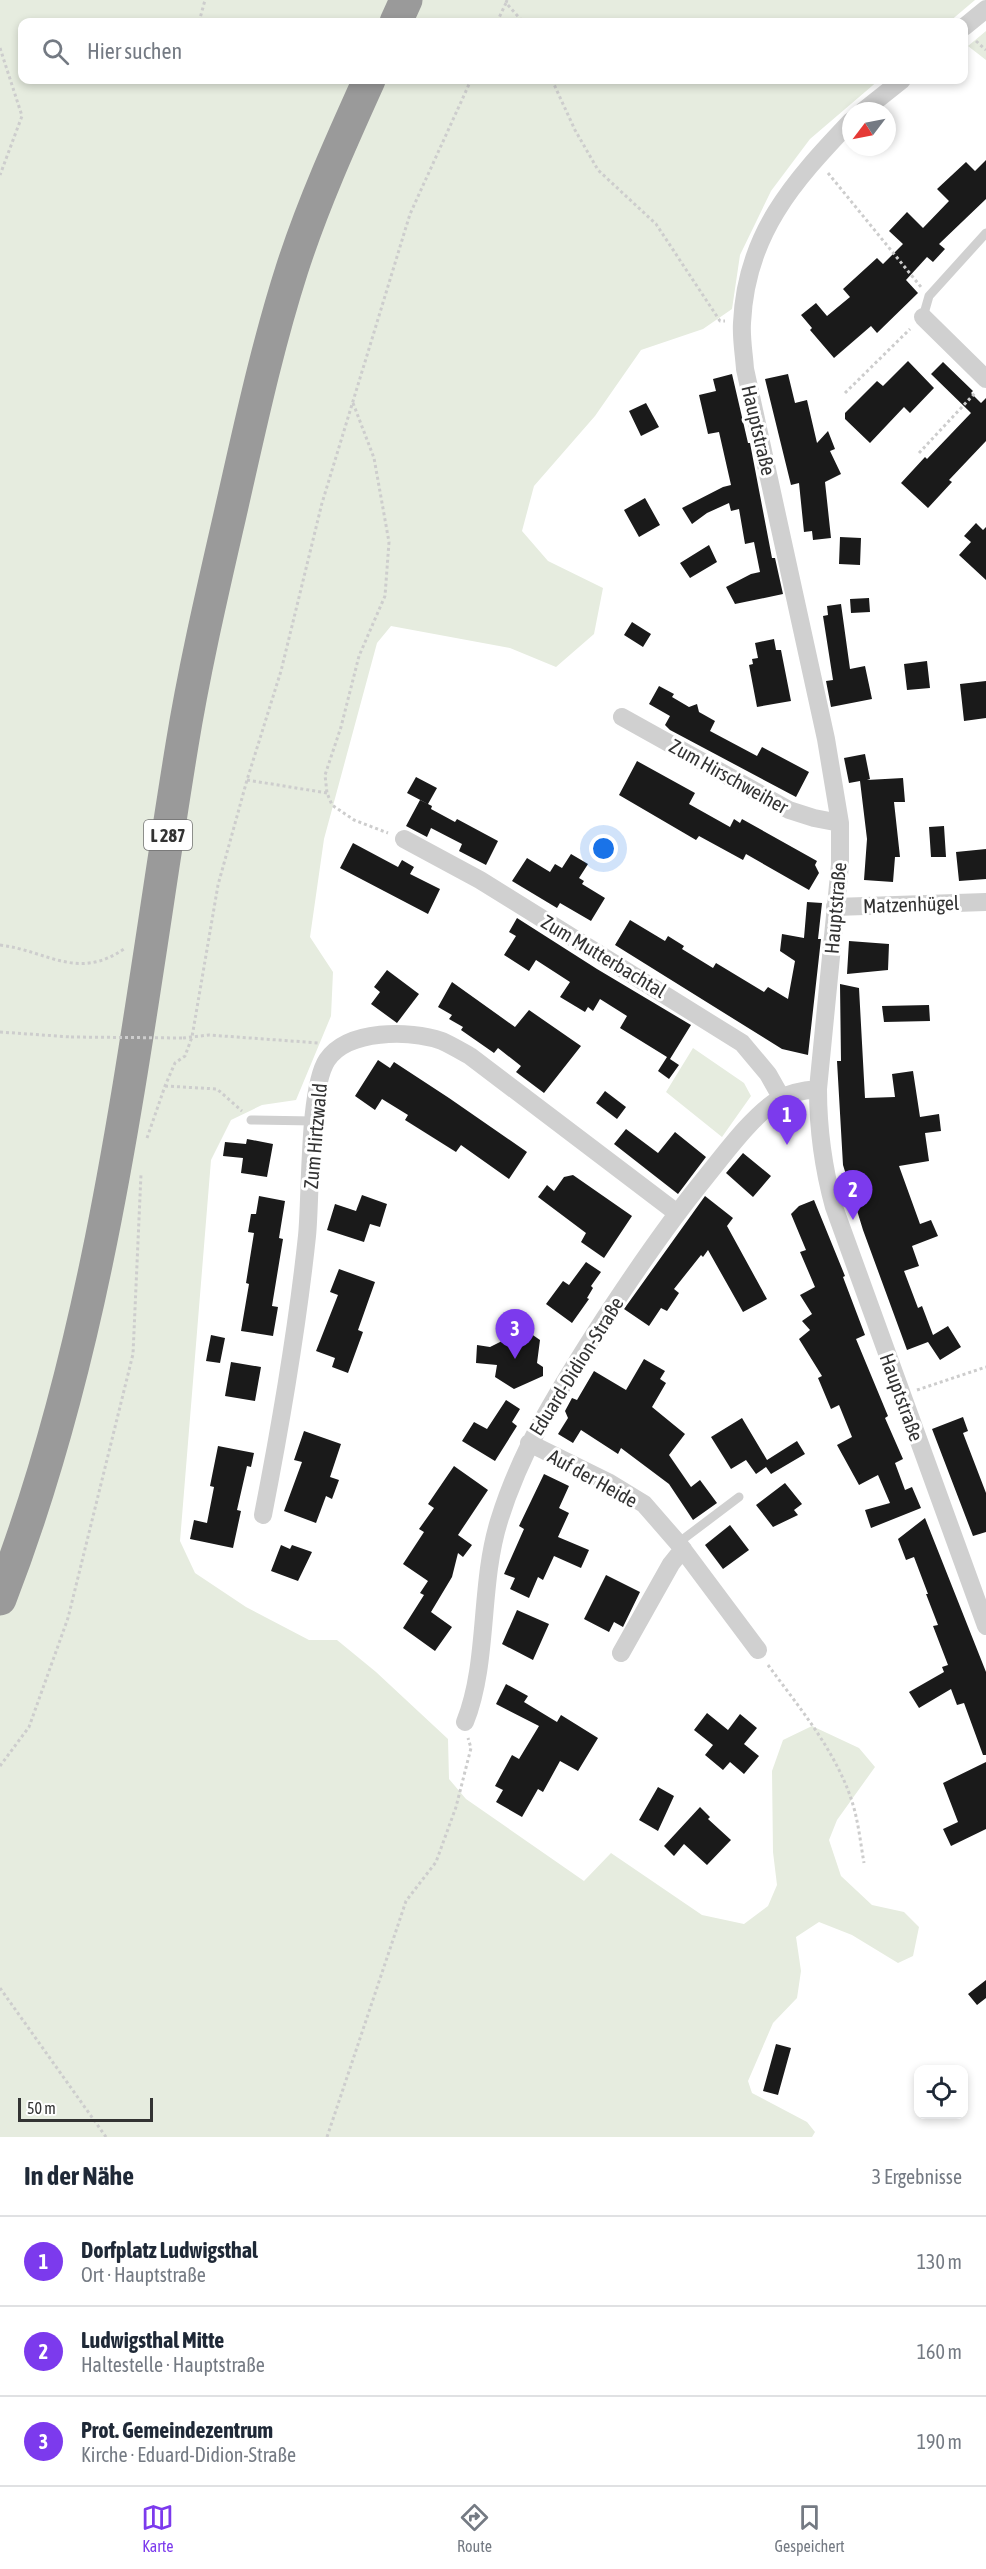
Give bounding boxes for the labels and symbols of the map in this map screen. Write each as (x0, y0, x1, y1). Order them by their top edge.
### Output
north arrow (842, 102, 896, 156)
street label: Hauptstraße (737, 383, 781, 477)
street label: Zum Hirschweiher (666, 734, 793, 819)
road number: L 287 (144, 820, 192, 850)
your location (589, 834, 618, 863)
street label: Hauptstraße (820, 861, 850, 955)
street label: Matzenhügel (863, 891, 960, 917)
street label: Zum Mutterbachtal (537, 910, 671, 1003)
street label: Zum Hirtzwald (299, 1082, 331, 1190)
pin: 1 (768, 1096, 806, 1145)
pin: 2 (834, 1170, 872, 1220)
street label: Eduard-Didion-Straße (524, 1293, 628, 1439)
pin: 3 (496, 1310, 534, 1359)
street label: Hauptstraße (875, 1350, 929, 1444)
street label: Auf der Heide (544, 1444, 642, 1512)
scale bar (18, 2095, 153, 2122)

